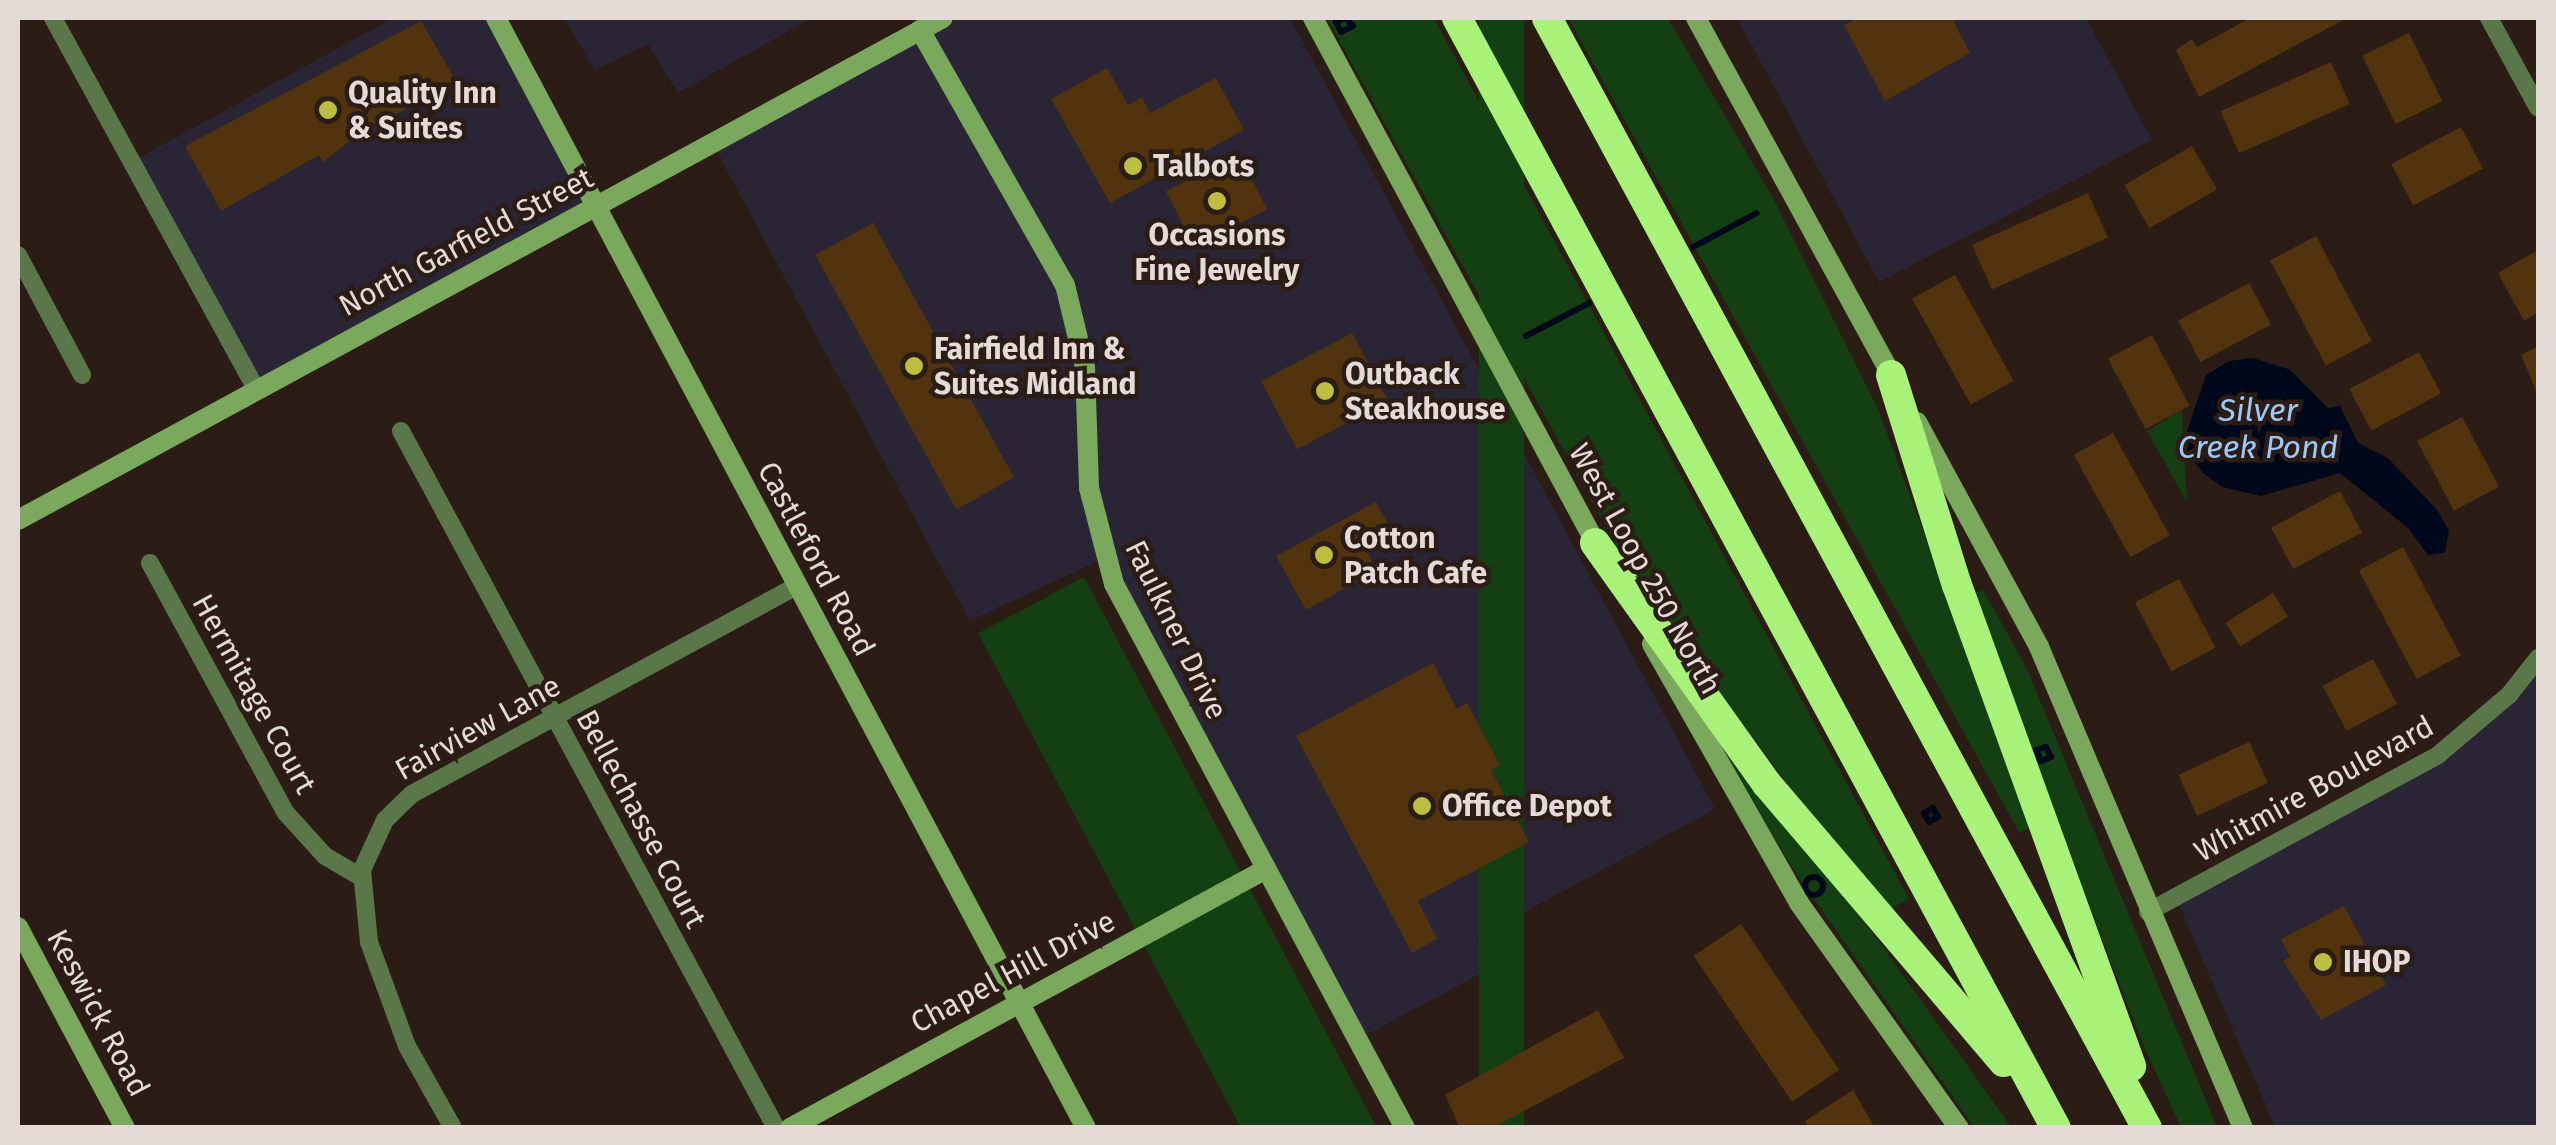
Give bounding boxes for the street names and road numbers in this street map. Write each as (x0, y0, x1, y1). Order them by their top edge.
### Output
street label: North Garfield Street (333, 160, 599, 324)
street label: West Loop 250 North (1561, 437, 1729, 701)
street label: Castleford Road (750, 456, 882, 662)
street label: Faulkner Drive (1117, 535, 1235, 725)
street label: Hermitage Court (184, 588, 324, 800)
street label: Fairview Lane (389, 668, 567, 788)
street label: Bellechasse Court (568, 704, 714, 934)
street label: Whitmire Boulevard (2188, 708, 2440, 870)
street label: Chapel Hill Drive (905, 903, 1121, 1041)
street label: Keswick Road (39, 923, 157, 1103)

